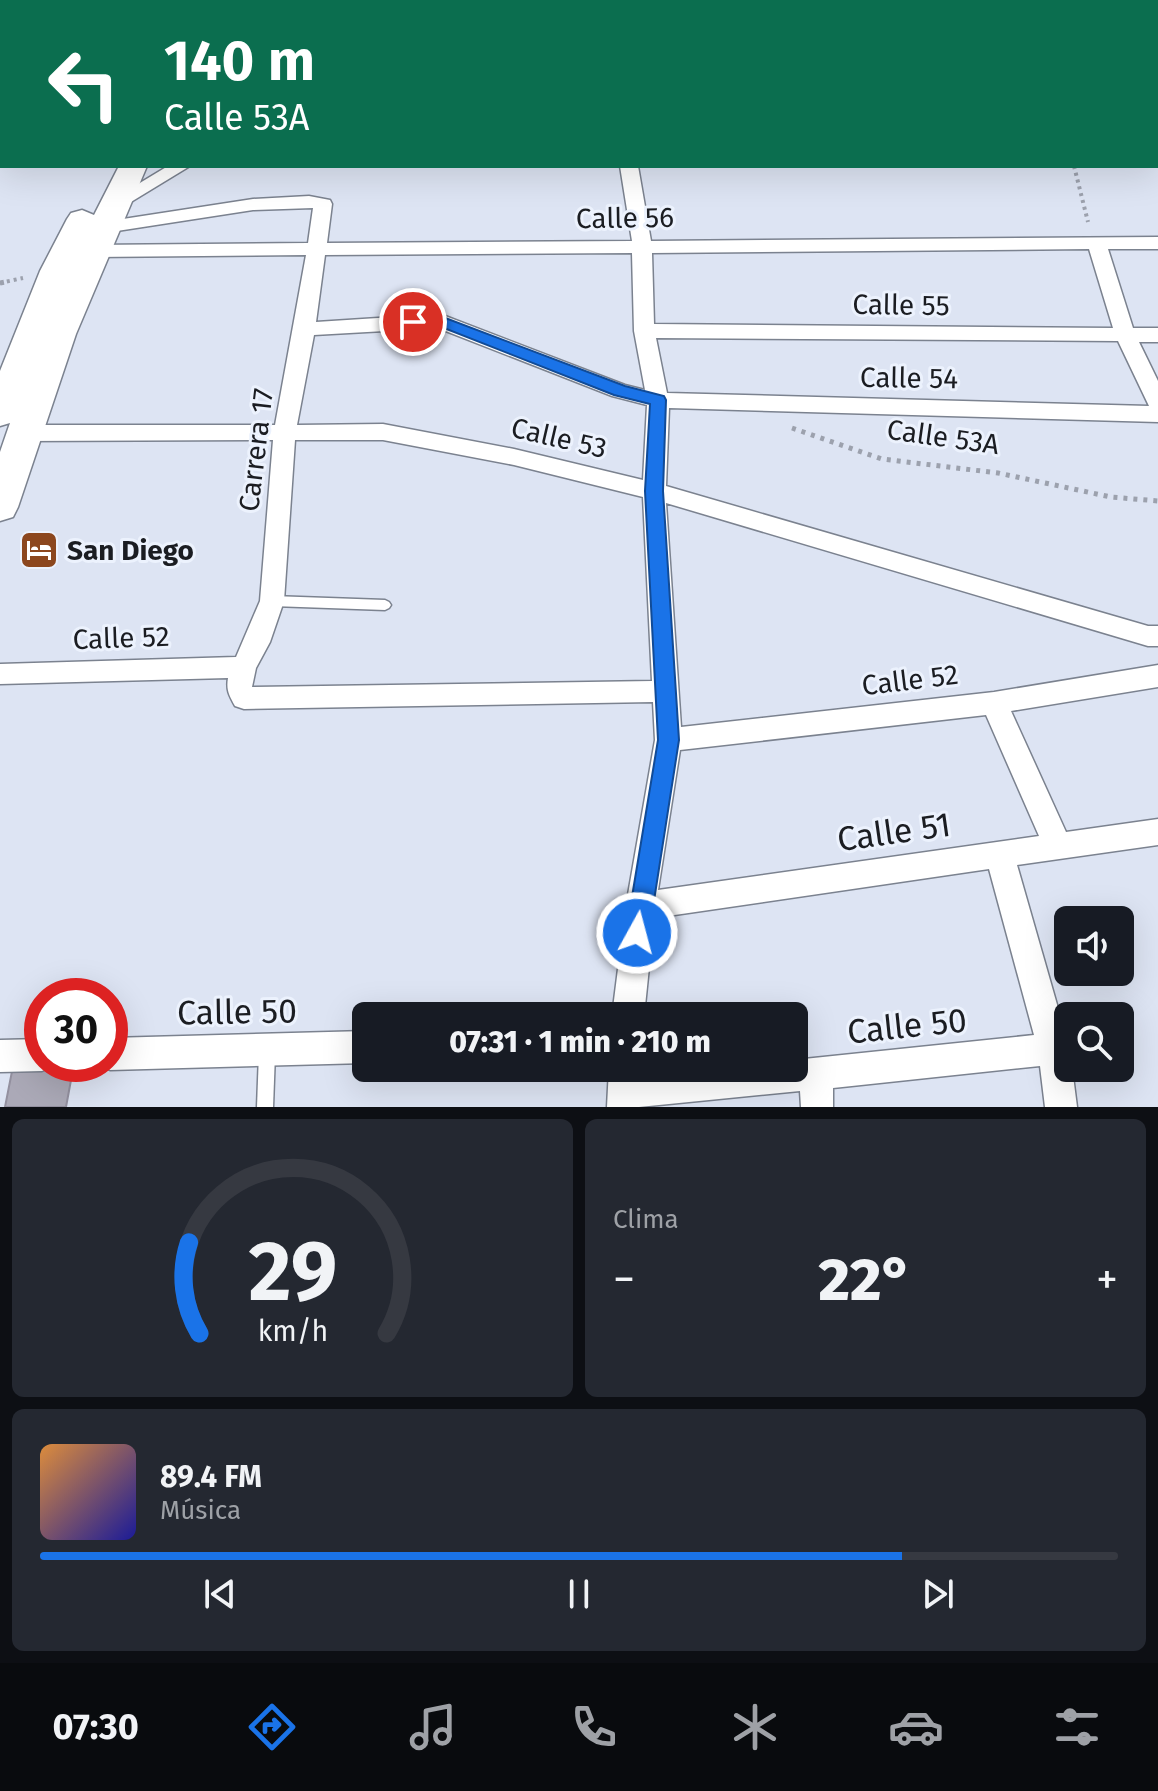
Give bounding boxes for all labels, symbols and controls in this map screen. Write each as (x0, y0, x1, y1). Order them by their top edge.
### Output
text: 140 m (164, 28, 315, 95)
icon: left (32, 32, 136, 136)
text: Calle 53A (164, 96, 309, 140)
street label: Calle 56 (576, 201, 674, 235)
pin (379, 288, 447, 356)
street label: Calle 55 (852, 288, 950, 322)
icon: arrive (391, 300, 435, 344)
street label: Calle 54 (860, 361, 958, 395)
street label: Carrera 17 (232, 387, 280, 513)
street label: Calle 53 (508, 411, 610, 465)
street label: Calle 53A (885, 413, 1001, 461)
hotel icon: San Diego (18, 529, 60, 571)
place label: San Diego (67, 534, 194, 567)
street label: Calle 52 (72, 620, 170, 656)
street label: Calle 52 (860, 658, 960, 702)
street label: Calle 51 (835, 804, 953, 860)
position arrow (595, 891, 679, 975)
map controls (1054, 906, 1134, 1082)
button: sound (1054, 906, 1134, 986)
speed limit sign: 30 (24, 978, 128, 1082)
street label: Calle 50 (177, 990, 297, 1034)
street label: Calle 50 (845, 999, 969, 1053)
button: search (1054, 1002, 1134, 1082)
text: 07:31 · 1 min · 210 m (449, 1024, 711, 1060)
text: Clima (613, 1204, 679, 1235)
text: 29 (248, 1222, 337, 1322)
text: 22° (819, 1244, 913, 1316)
text: − (613, 1253, 635, 1306)
text: + (1096, 1253, 1118, 1306)
text: km/h (257, 1314, 328, 1349)
text: 89.4 FM (160, 1459, 262, 1495)
text: Música (160, 1495, 241, 1526)
icon: previous (198, 1572, 242, 1616)
icon: pause (557, 1572, 601, 1616)
icon: next (916, 1572, 960, 1616)
icon: directions (244, 1699, 300, 1755)
icon: music (405, 1699, 461, 1755)
icon: phone (566, 1699, 622, 1755)
icon: climate (727, 1699, 783, 1755)
icon: car (888, 1699, 944, 1755)
icon: filters (1049, 1699, 1105, 1755)
text: 07:30 (53, 1705, 139, 1749)

